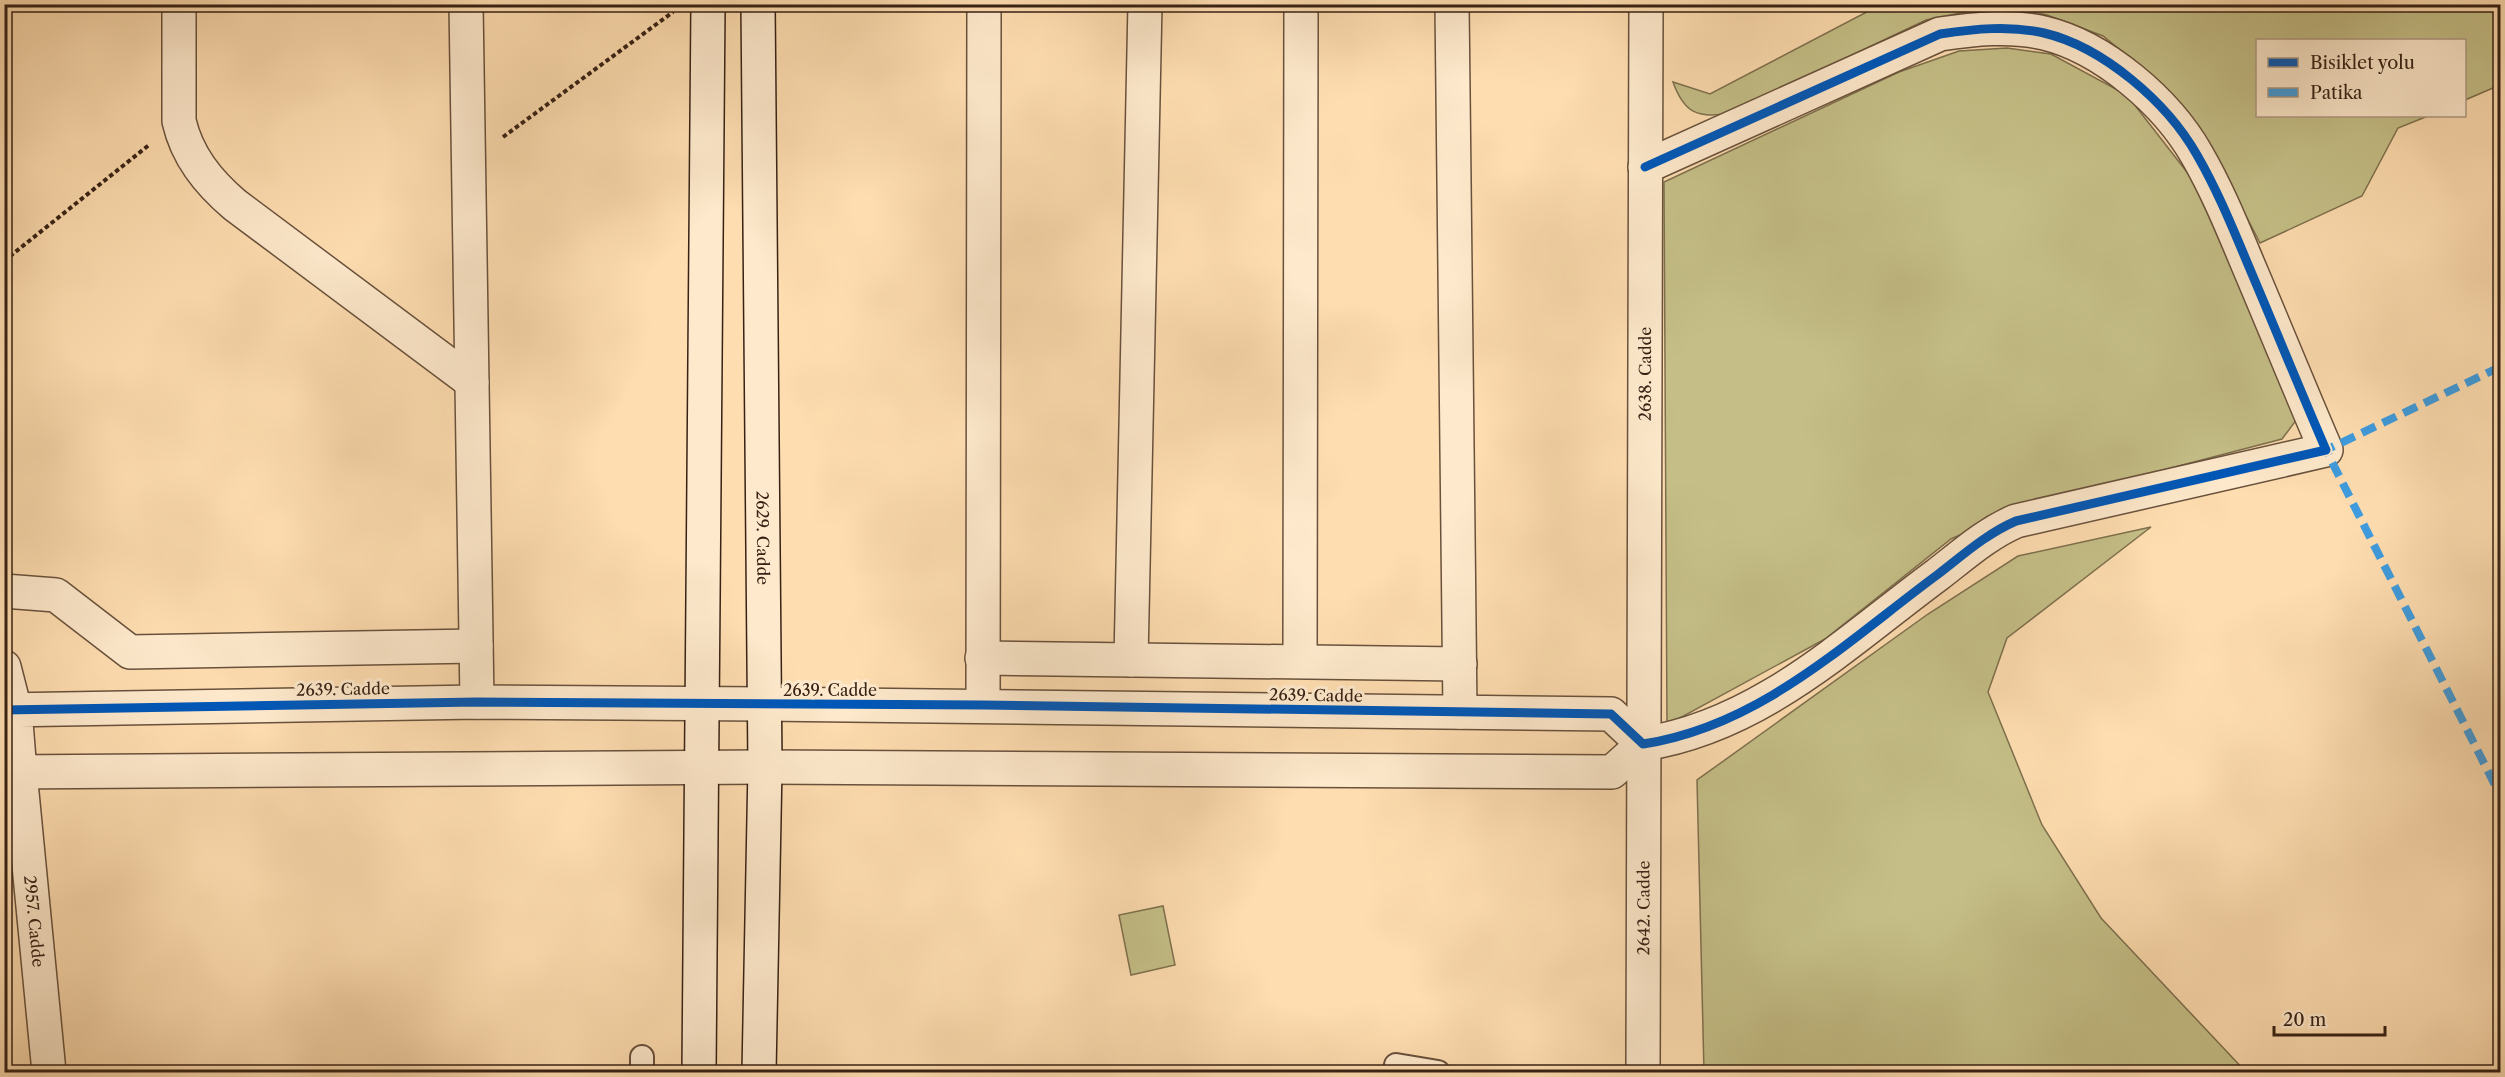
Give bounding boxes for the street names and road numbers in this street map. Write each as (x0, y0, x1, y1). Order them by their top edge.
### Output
street label: 2638. Cadde (1635, 327, 1655, 421)
street label: 2629. Cadde (752, 491, 773, 585)
street label: 2639. Cadde (296, 678, 390, 700)
street label: 2639. Cadde (783, 680, 877, 700)
street label: 2639. Cadde (1269, 684, 1363, 706)
street label: 2642. Cadde (1633, 861, 1654, 955)
street label: 2957. Cadde (20, 875, 49, 968)

